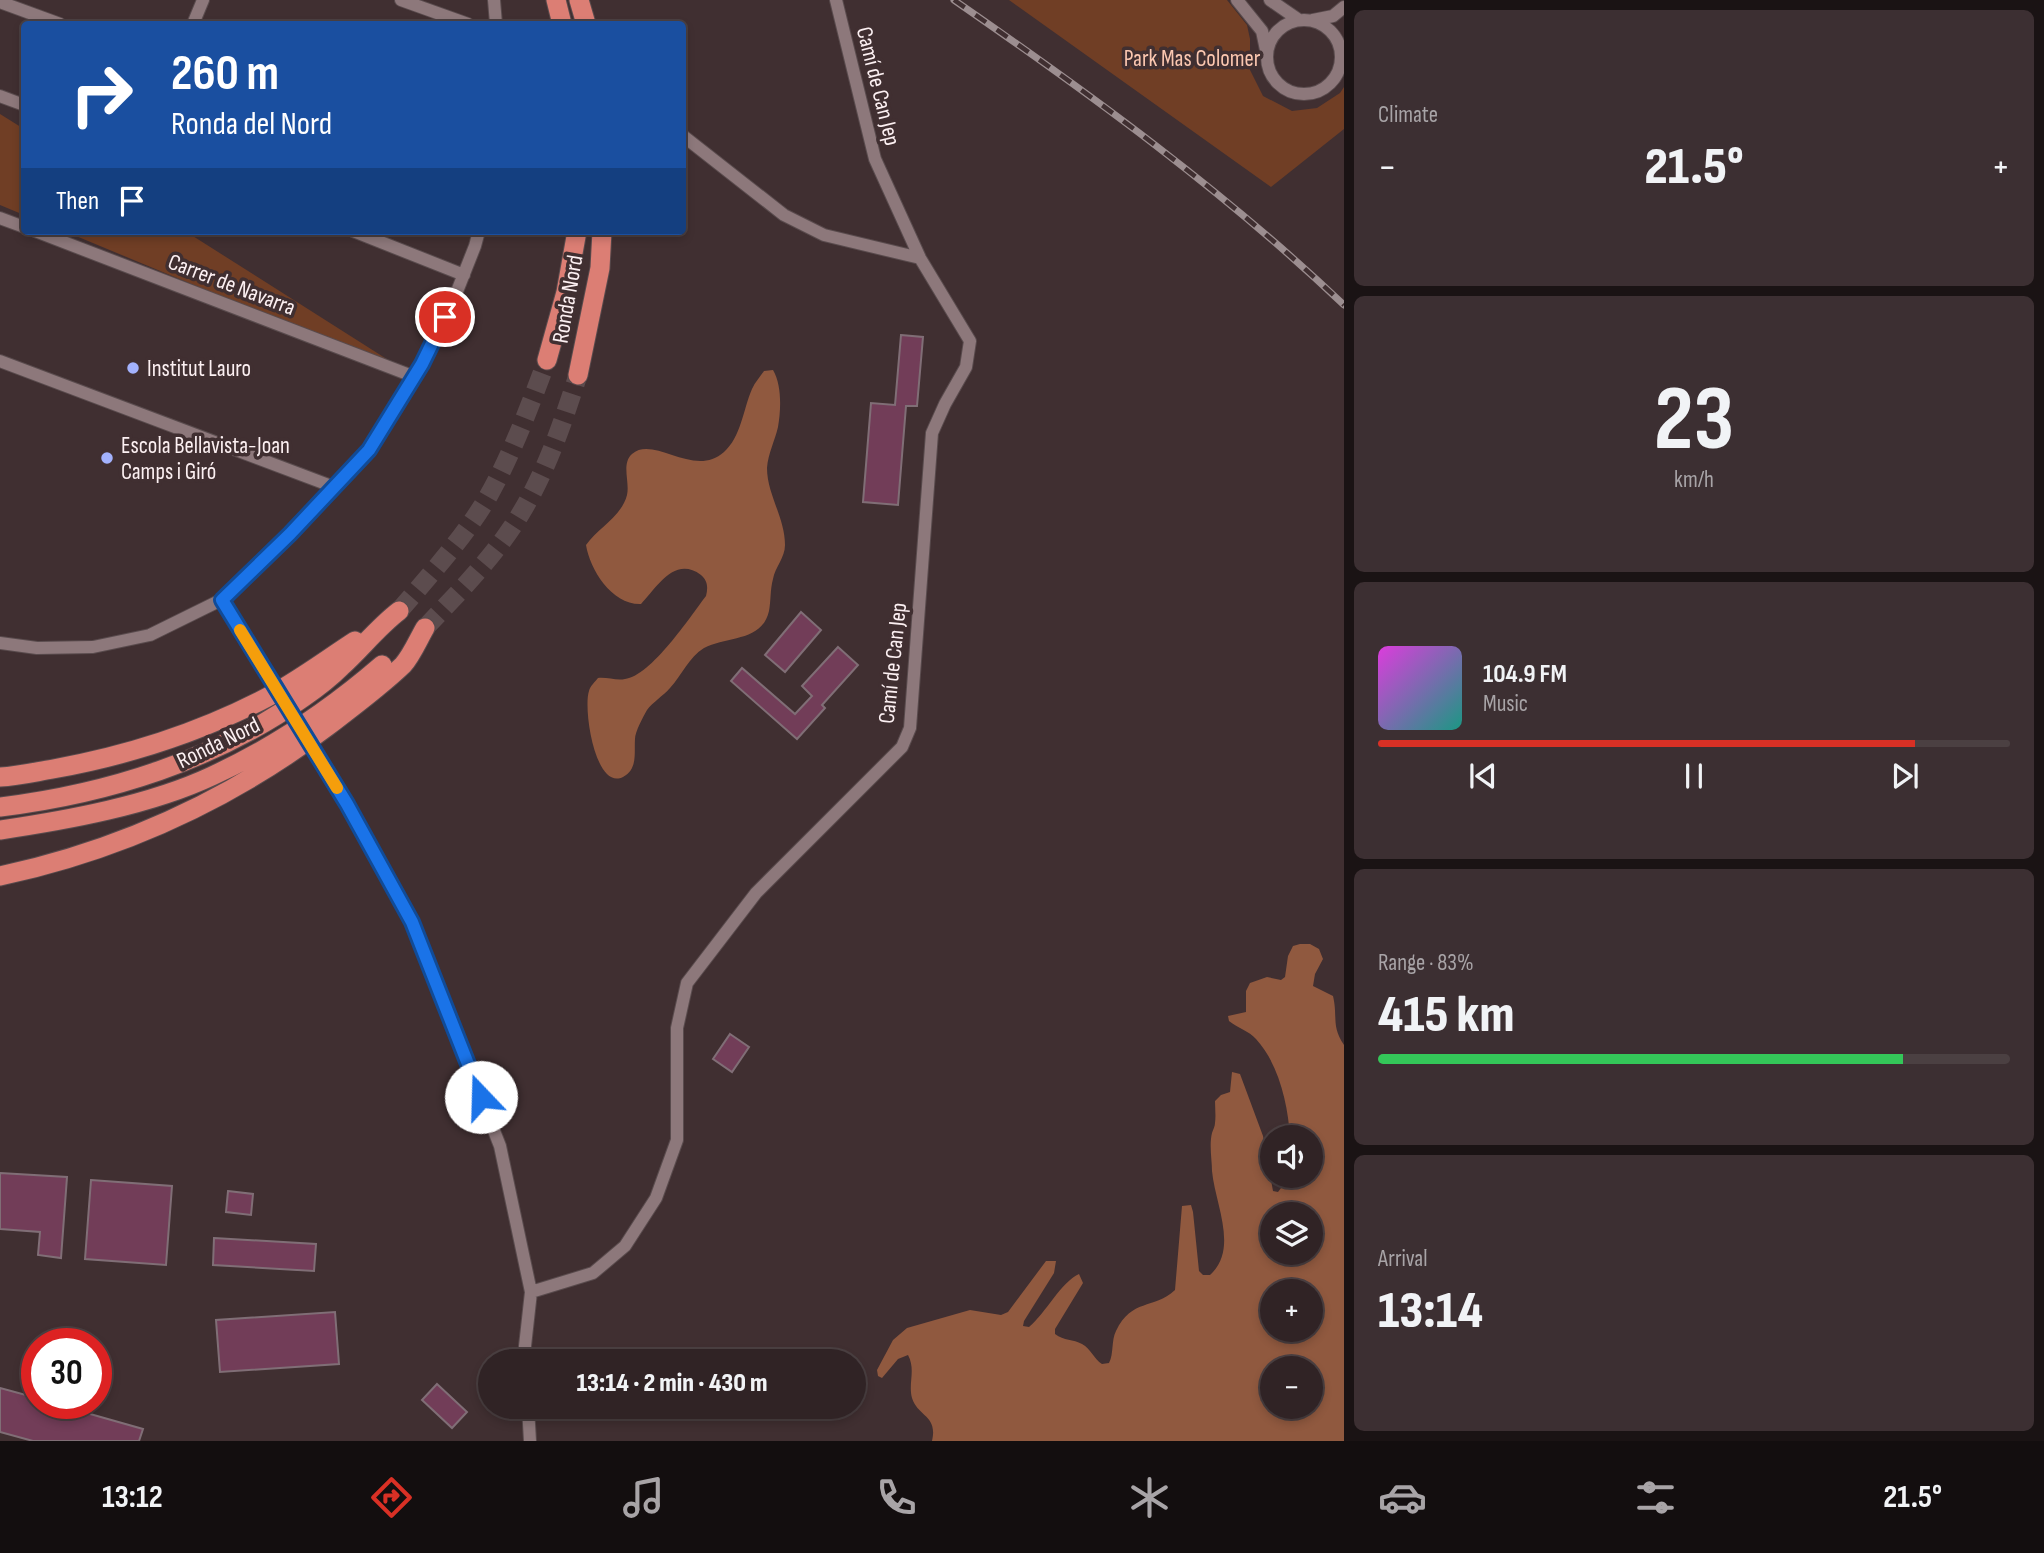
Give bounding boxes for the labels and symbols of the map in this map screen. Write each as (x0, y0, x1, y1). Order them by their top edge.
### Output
street label: Camí de Can Jep (850, 24, 906, 149)
park label: Park Mas Colomer (1124, 45, 1261, 73)
street label: Carrer de Navarra (164, 248, 299, 322)
street label: Ronda Nord (546, 253, 589, 345)
pin (415, 287, 475, 347)
place label: Institut Lauro (147, 355, 251, 383)
marker: Institut Lauro (125, 360, 141, 376)
place label: Escola Bellavista-Joan Camps i Giró (121, 432, 290, 486)
marker: Escola Bellavista-Joan Camps i Giró (99, 450, 115, 466)
street label: Camí de Can Jep (873, 601, 913, 725)
street label: Ronda Nord (172, 711, 265, 775)
position arrow (444, 1060, 518, 1134)
speed limit sign: 30 (21, 1328, 112, 1419)

